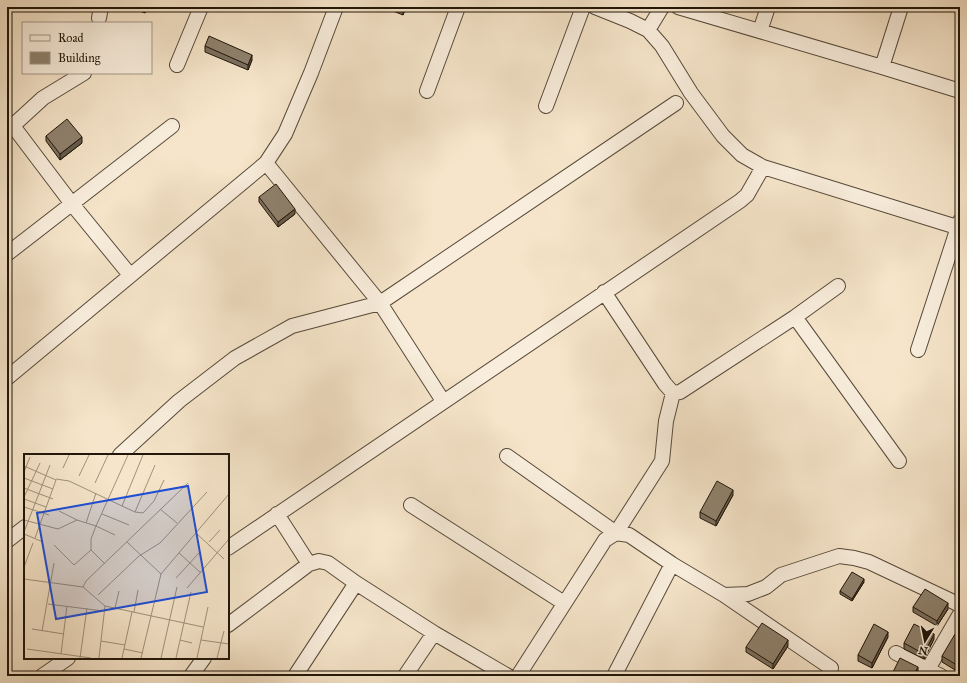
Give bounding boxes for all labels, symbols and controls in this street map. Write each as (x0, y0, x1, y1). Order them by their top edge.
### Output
legend (22, 22, 152, 74)
text: Road (58, 31, 84, 45)
text: Building (58, 51, 101, 66)
inset map (24, 454, 229, 659)
north arrow (905, 621, 945, 661)
text: N (917, 643, 929, 658)

